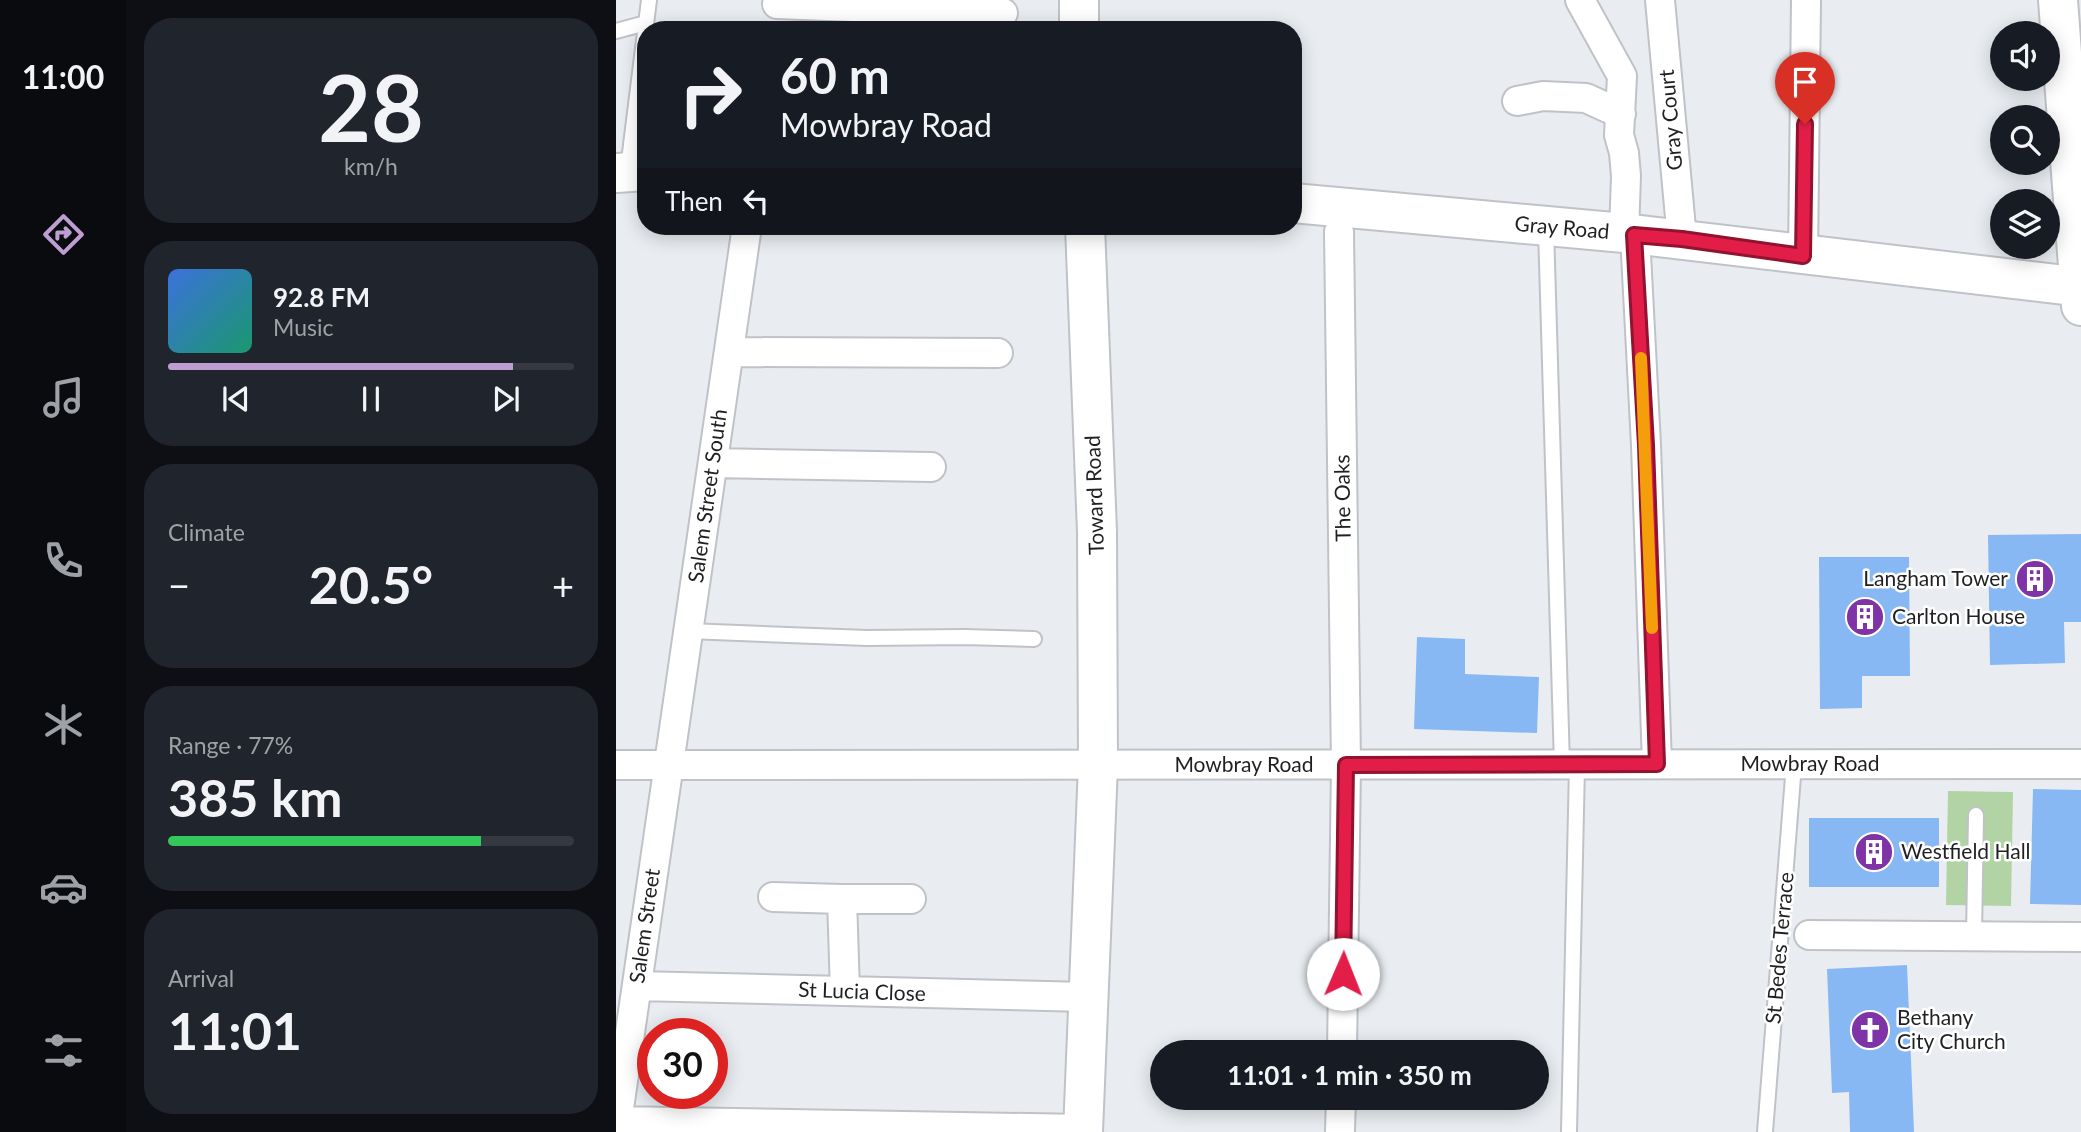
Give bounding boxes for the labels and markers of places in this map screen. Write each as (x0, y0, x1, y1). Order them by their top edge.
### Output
pin (1775, 52, 1835, 124)
building icon: Langham Tower (2014, 558, 2056, 600)
place label: Langham Tower (1863, 565, 2008, 590)
building icon: Carlton House (1844, 596, 1886, 638)
place label: Carlton House (1892, 603, 2025, 628)
building icon: Westfield Hall (1853, 831, 1895, 873)
place label: Westfield Hall (1901, 838, 2031, 863)
place label: Bethany City Church (1897, 1004, 2006, 1053)
church icon: Bethany City Church (1849, 1009, 1891, 1051)

